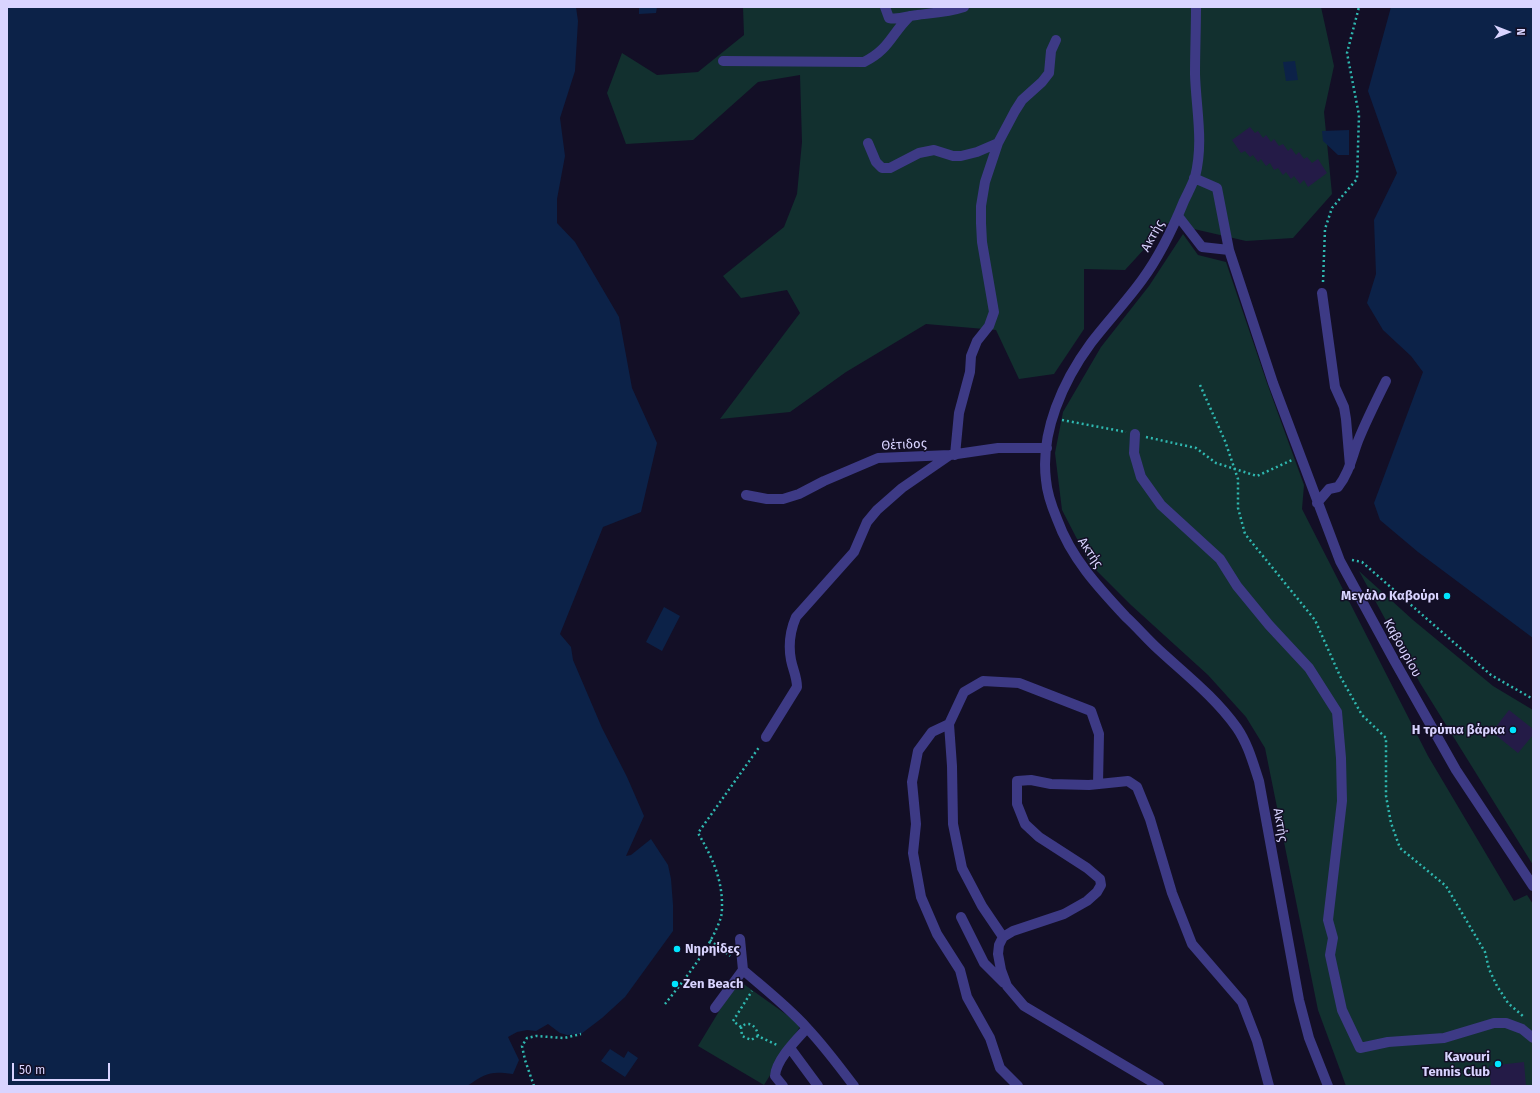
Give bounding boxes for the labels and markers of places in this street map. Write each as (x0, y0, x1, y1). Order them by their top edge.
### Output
place label: Μεγάλο Καβούρι (1341, 588, 1439, 604)
marker: Μεγάλο Καβούρι (1442, 591, 1452, 601)
place label: Η τρύπια βάρκα (1412, 722, 1505, 738)
marker: Η τρύπια βάρκα (1508, 725, 1518, 735)
place label: Νηρηίδες (685, 941, 740, 957)
marker: Νηρηίδες (672, 944, 682, 954)
place label: Zen Beach (683, 976, 743, 992)
marker: Zen Beach (670, 979, 680, 989)
place label: Kavouri Tennis Club (1422, 1049, 1490, 1080)
marker: Kavouri Tennis Club (1493, 1059, 1503, 1069)

